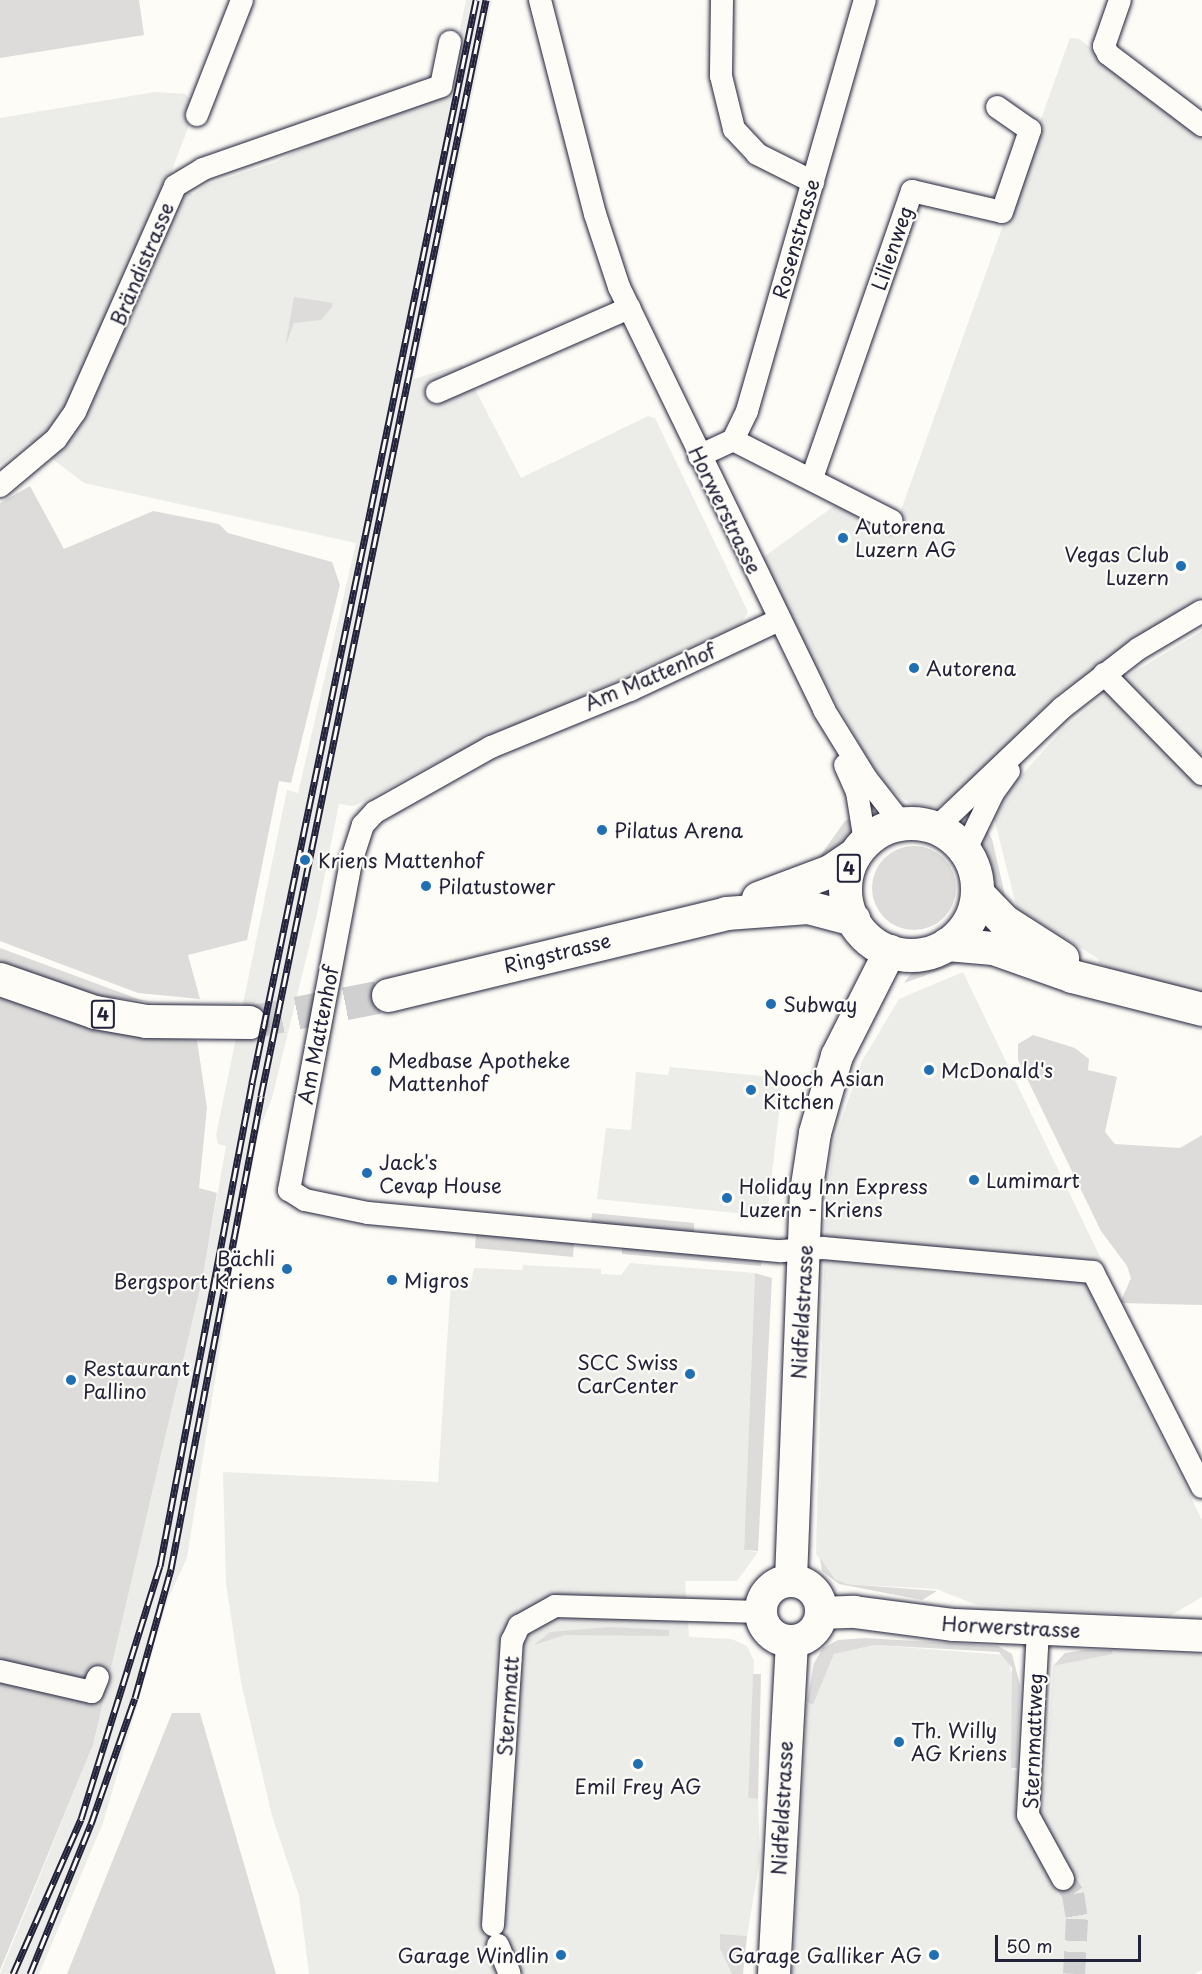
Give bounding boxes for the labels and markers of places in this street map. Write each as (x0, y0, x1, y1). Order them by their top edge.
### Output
place label: Autorena Luzern AG (855, 514, 956, 561)
marker: Autorena Luzern AG (836, 531, 850, 545)
place label: Vegas Club Luzern (1064, 542, 1169, 589)
marker: Vegas Club Luzern (1174, 559, 1188, 573)
place label: Autorena (926, 656, 1016, 680)
marker: Autorena (907, 661, 921, 675)
place label: Pilatus Arena (614, 818, 742, 842)
marker: Pilatus Arena (595, 823, 609, 837)
place label: Kriens Mattenhof (318, 848, 483, 872)
marker: Kriens Mattenhof (296, 851, 314, 869)
place label: Pilatustower (438, 874, 555, 898)
marker: Pilatustower (419, 879, 433, 893)
place label: Subway (783, 992, 857, 1016)
marker: Subway (764, 997, 778, 1011)
place label: Medbase Apotheke Mattenhof (388, 1048, 570, 1095)
place label: McDonald's (941, 1058, 1053, 1082)
marker: McDonald's (922, 1063, 936, 1077)
marker: Medbase Apotheke Mattenhof (369, 1064, 383, 1078)
place label: Nooch Asian Kitchen (763, 1066, 885, 1113)
marker: Nooch Asian Kitchen (744, 1083, 758, 1097)
place label: Jack's Cevap House (379, 1150, 503, 1197)
marker: Jack's Cevap House (360, 1166, 374, 1180)
place label: Lumimart (986, 1168, 1080, 1192)
marker: Lumimart (967, 1173, 981, 1187)
place label: Holiday Inn Express Luzern - Kriens (739, 1174, 928, 1221)
marker: Holiday Inn Express Luzern - Kriens (720, 1191, 734, 1205)
place label: Bächli Bergsport Kriens (116, 1246, 275, 1293)
marker: Bächli Bergsport Kriens (280, 1262, 294, 1276)
place label: Migros (404, 1268, 469, 1292)
marker: Migros (385, 1273, 399, 1287)
place label: SCC Swiss CarCenter (577, 1350, 678, 1397)
place label: Restaurant Pallino (83, 1356, 190, 1403)
marker: SCC Swiss CarCenter (683, 1367, 697, 1381)
marker: Restaurant Pallino (64, 1373, 78, 1387)
place label: Th. Willy AG Kriens (911, 1718, 1008, 1765)
marker: Th. Willy AG Kriens (892, 1735, 906, 1749)
marker: Emil Frey AG (631, 1757, 645, 1771)
place label: Emil Frey AG (574, 1774, 702, 1798)
place label: Garage Windlin (396, 1943, 549, 1967)
place label: Garage Galliker AG (727, 1943, 922, 1967)
marker: Garage Windlin (554, 1948, 568, 1962)
marker: Garage Galliker AG (927, 1948, 941, 1962)

